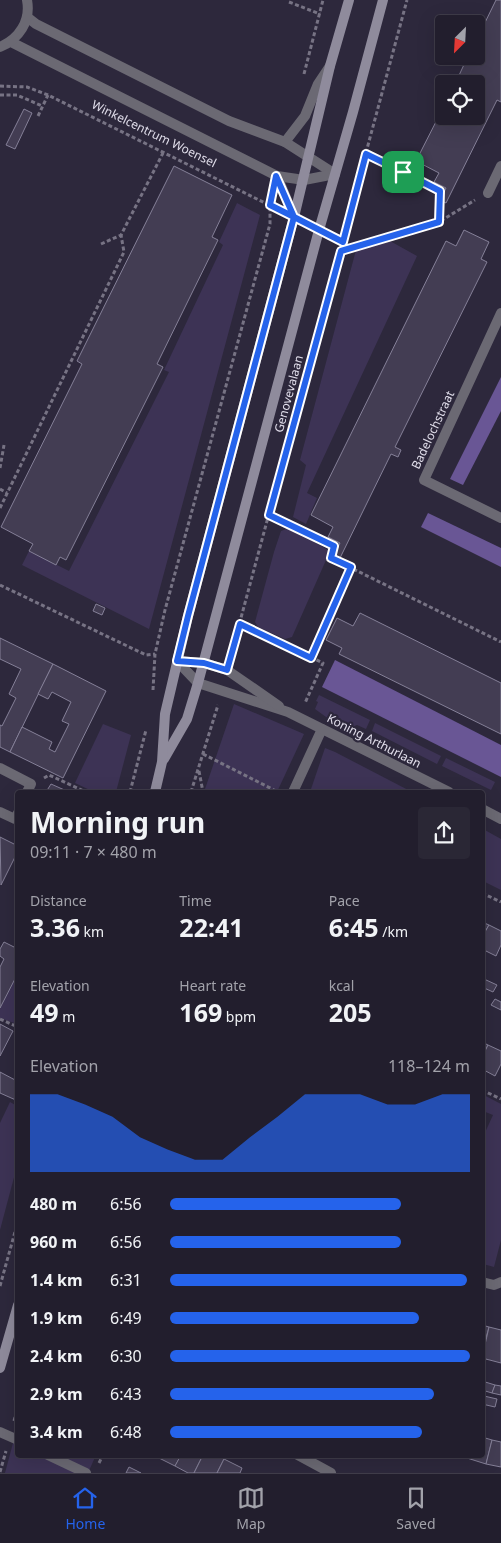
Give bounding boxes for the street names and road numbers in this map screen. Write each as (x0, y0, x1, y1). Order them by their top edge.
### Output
street label: Winkelcentrum Woensel (89, 96, 219, 171)
street label: Genovevalaan (270, 353, 307, 434)
street label: Badelochstraat (407, 387, 458, 472)
street label: Koning Arthurlaan (324, 709, 424, 772)

